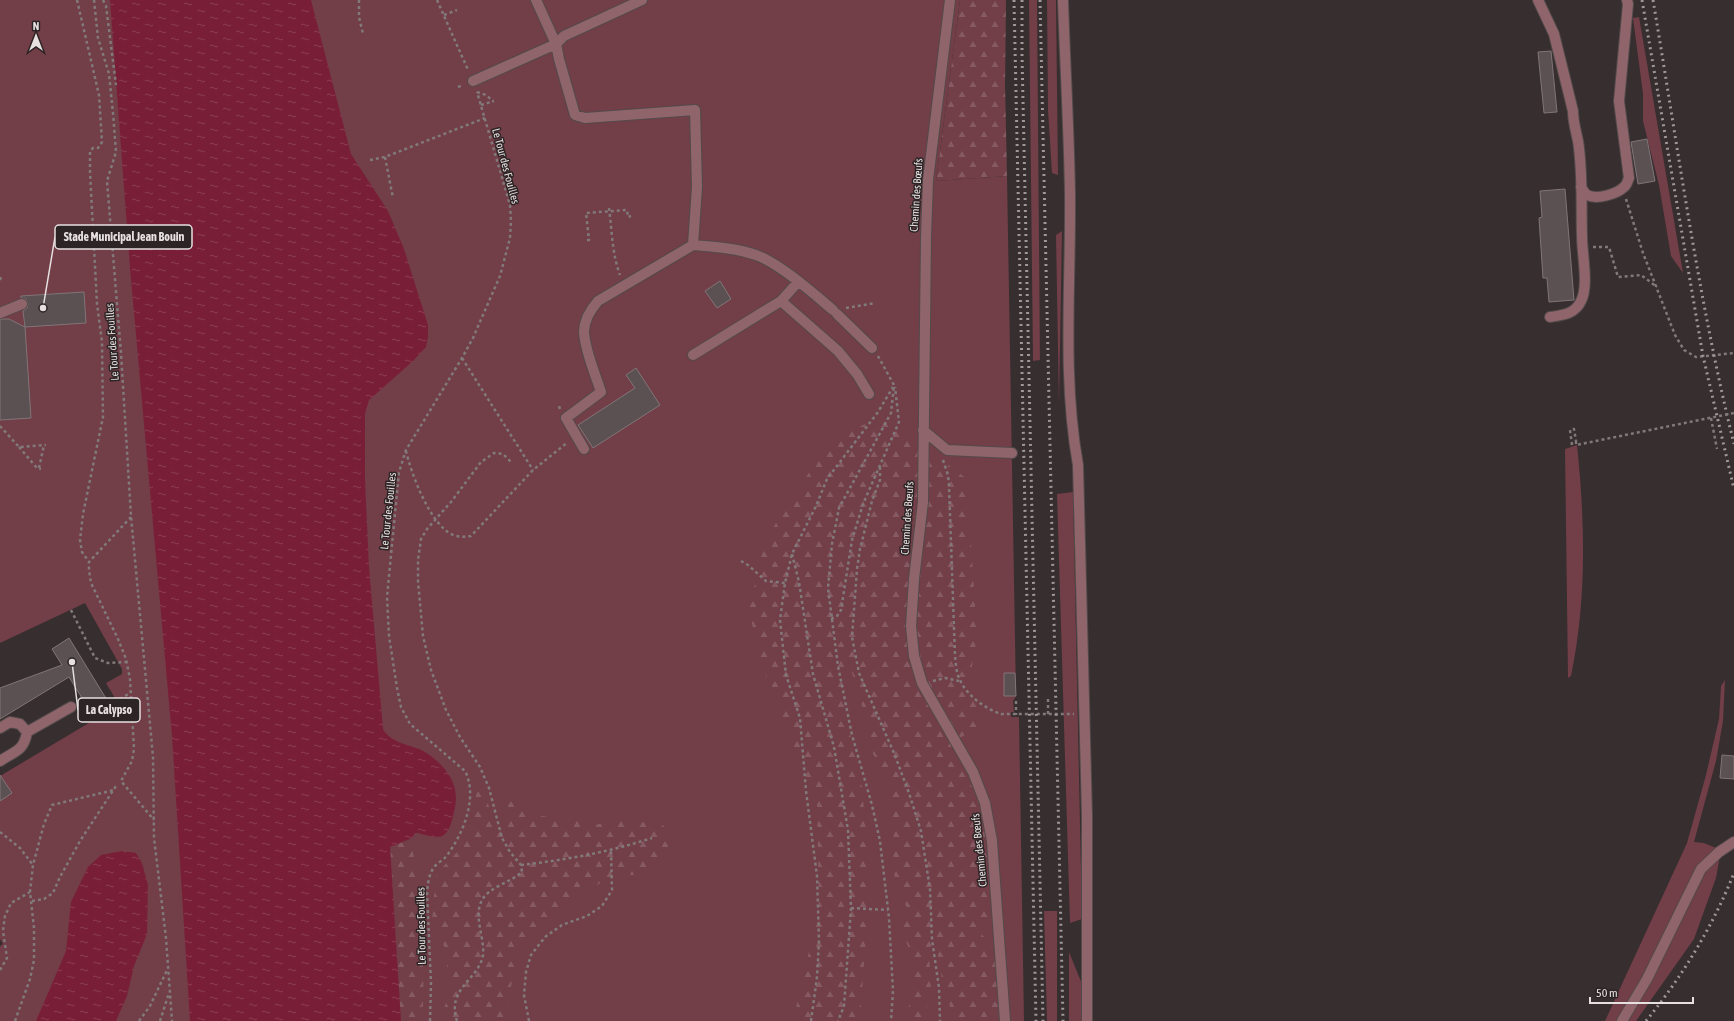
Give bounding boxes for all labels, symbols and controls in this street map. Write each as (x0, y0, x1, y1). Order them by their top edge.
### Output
north arrow (16, 16, 56, 56)
text: N (33, 20, 39, 32)
street label: Le Tour des Fouilles (490, 127, 522, 205)
street label: Chemin des Bœufs (907, 158, 925, 232)
callout: Stade Municipal Jean Bouin (55, 225, 192, 249)
text: Stade Municipal Jean Bouin (64, 230, 184, 244)
street label: Le Tour des Fouilles (103, 303, 121, 381)
street label: Le Tour des Fouilles (378, 472, 398, 550)
street label: Chemin des Bœufs (898, 481, 916, 555)
callout: La Calypso (78, 698, 140, 722)
text: La Calypso (86, 703, 133, 717)
street label: Chemin des Bœufs (969, 813, 989, 887)
street label: Le Tour des Fouilles (414, 887, 428, 965)
scale bar (1590, 979, 1693, 1005)
text: 50 m (1596, 986, 1618, 1000)

